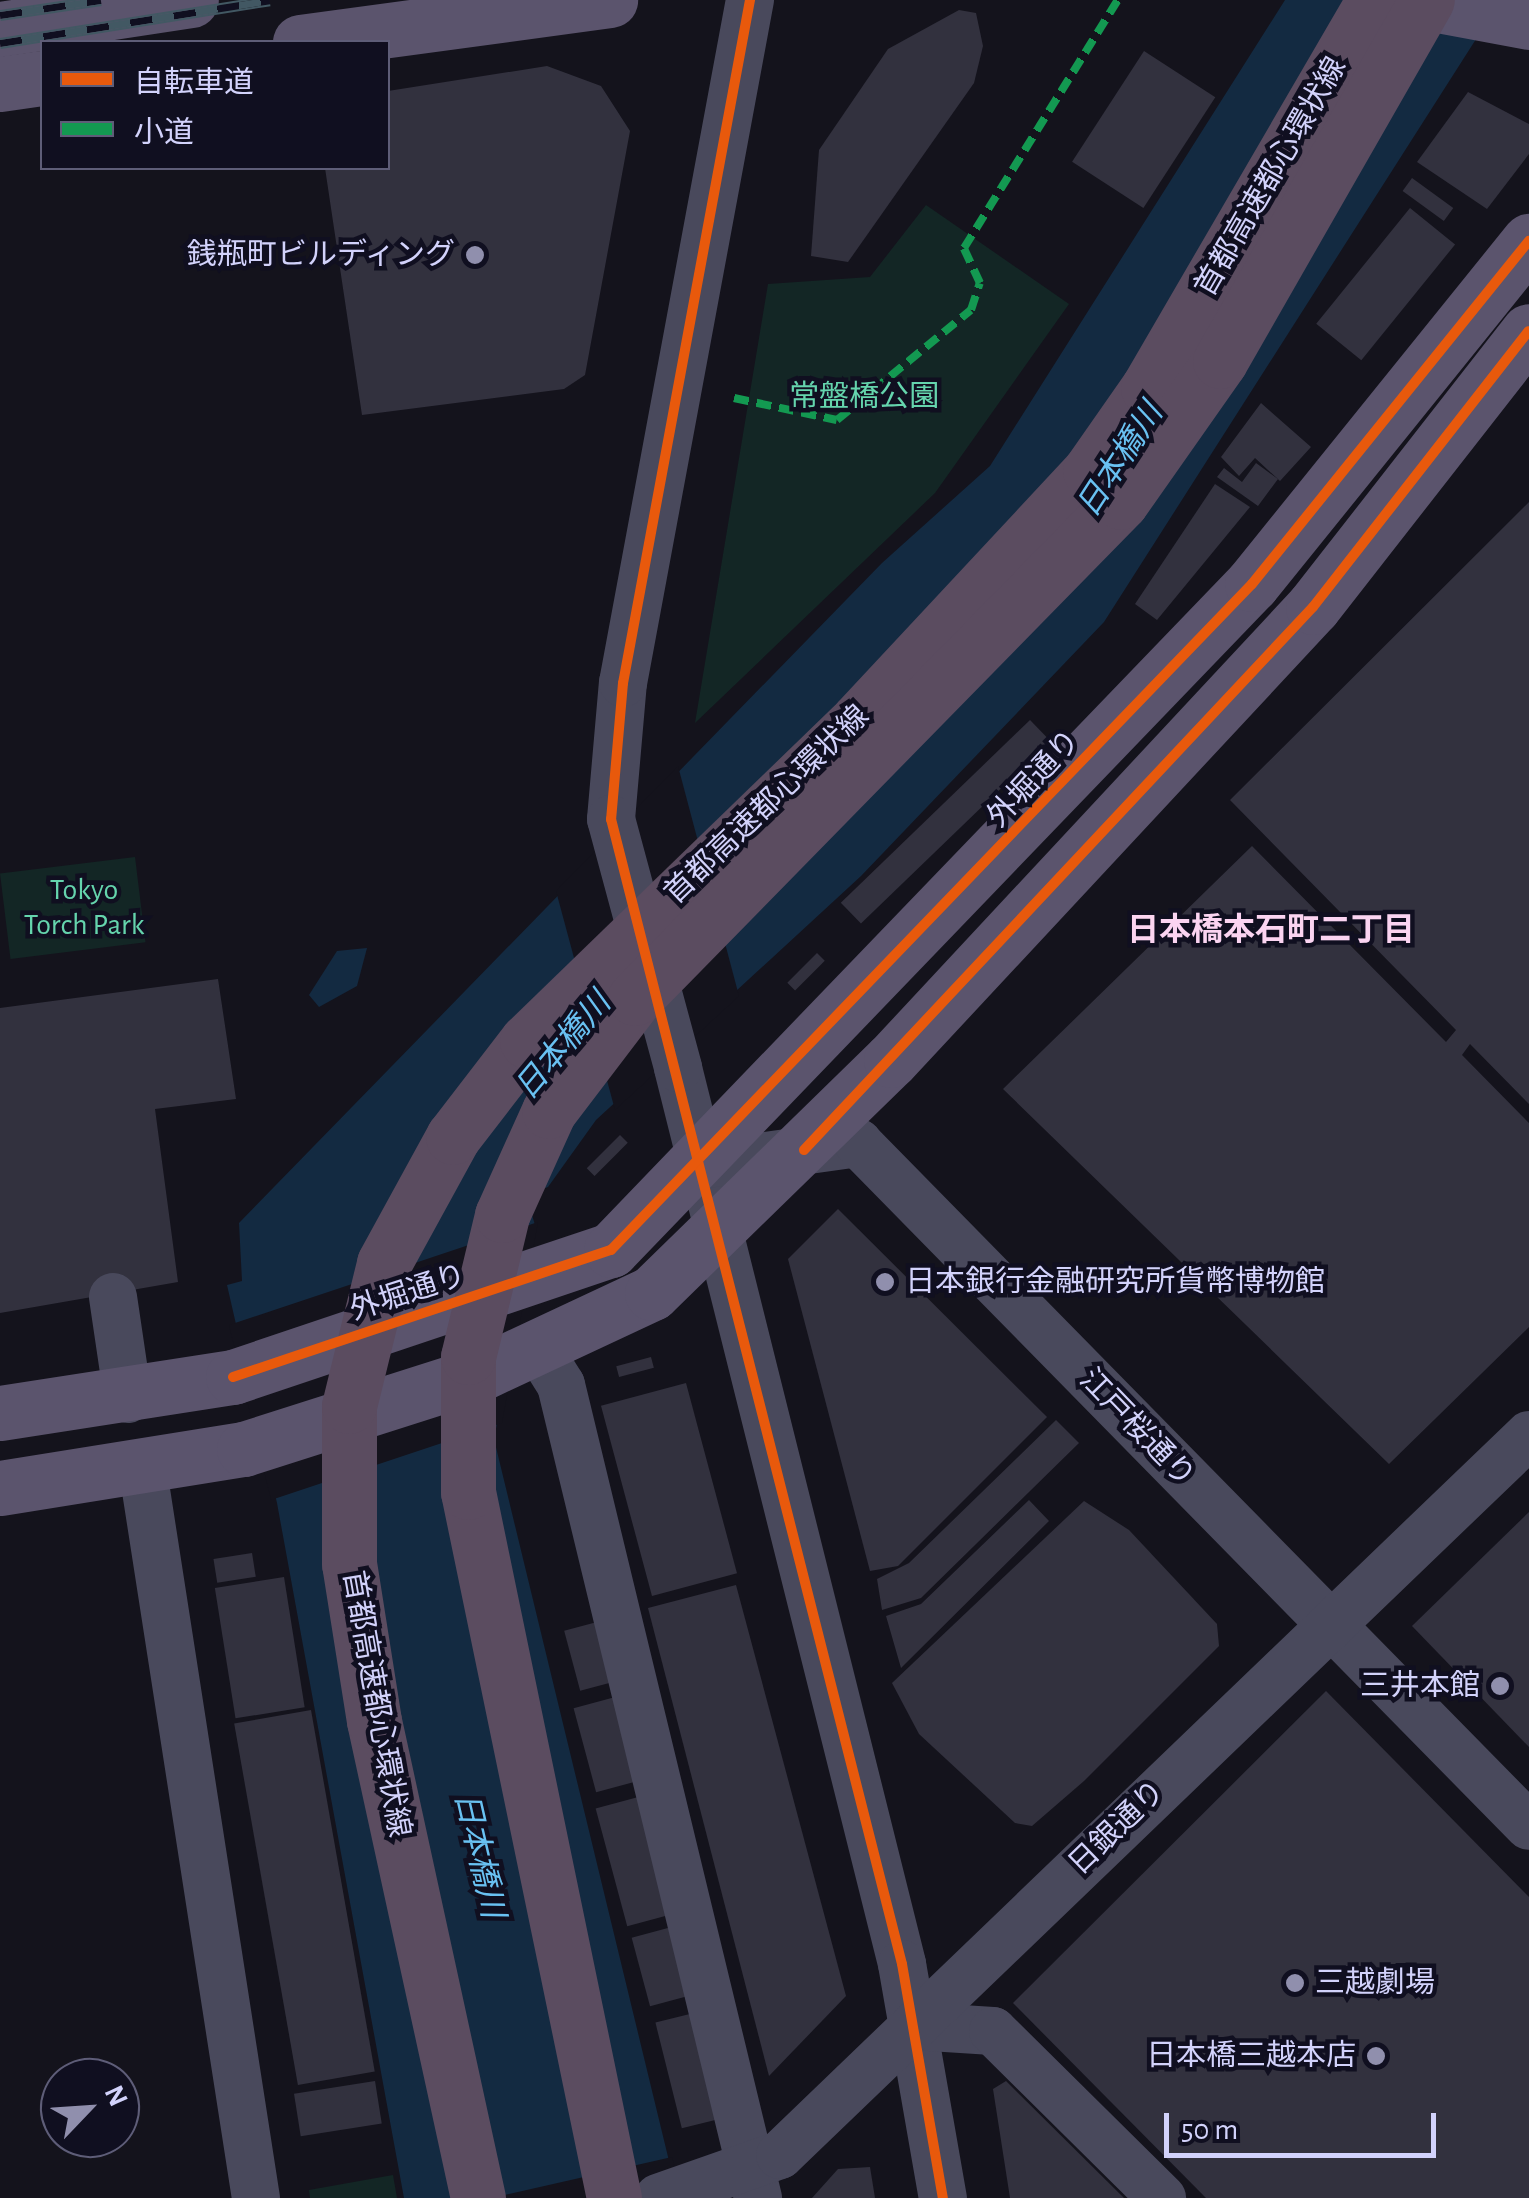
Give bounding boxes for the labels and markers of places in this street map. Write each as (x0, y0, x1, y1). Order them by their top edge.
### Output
place label: 銭瓶町ビルディング (185, 237, 455, 273)
marker: 銭瓶町ビルディング (464, 244, 486, 266)
place label: 日本銀行金融研究所貨幣博物館 (905, 1264, 1325, 1300)
marker: 日本銀行金融研究所貨幣博物館 (874, 1271, 896, 1293)
place label: 三井本館 (1360, 1668, 1480, 1704)
marker: 三井本館 (1489, 1675, 1511, 1697)
place label: 三越劇場 (1315, 1965, 1435, 2001)
marker: 三越劇場 (1284, 1972, 1306, 1994)
place label: 日本橋三越本店 (1146, 2038, 1356, 2074)
marker: 日本橋三越本店 (1365, 2045, 1387, 2067)

